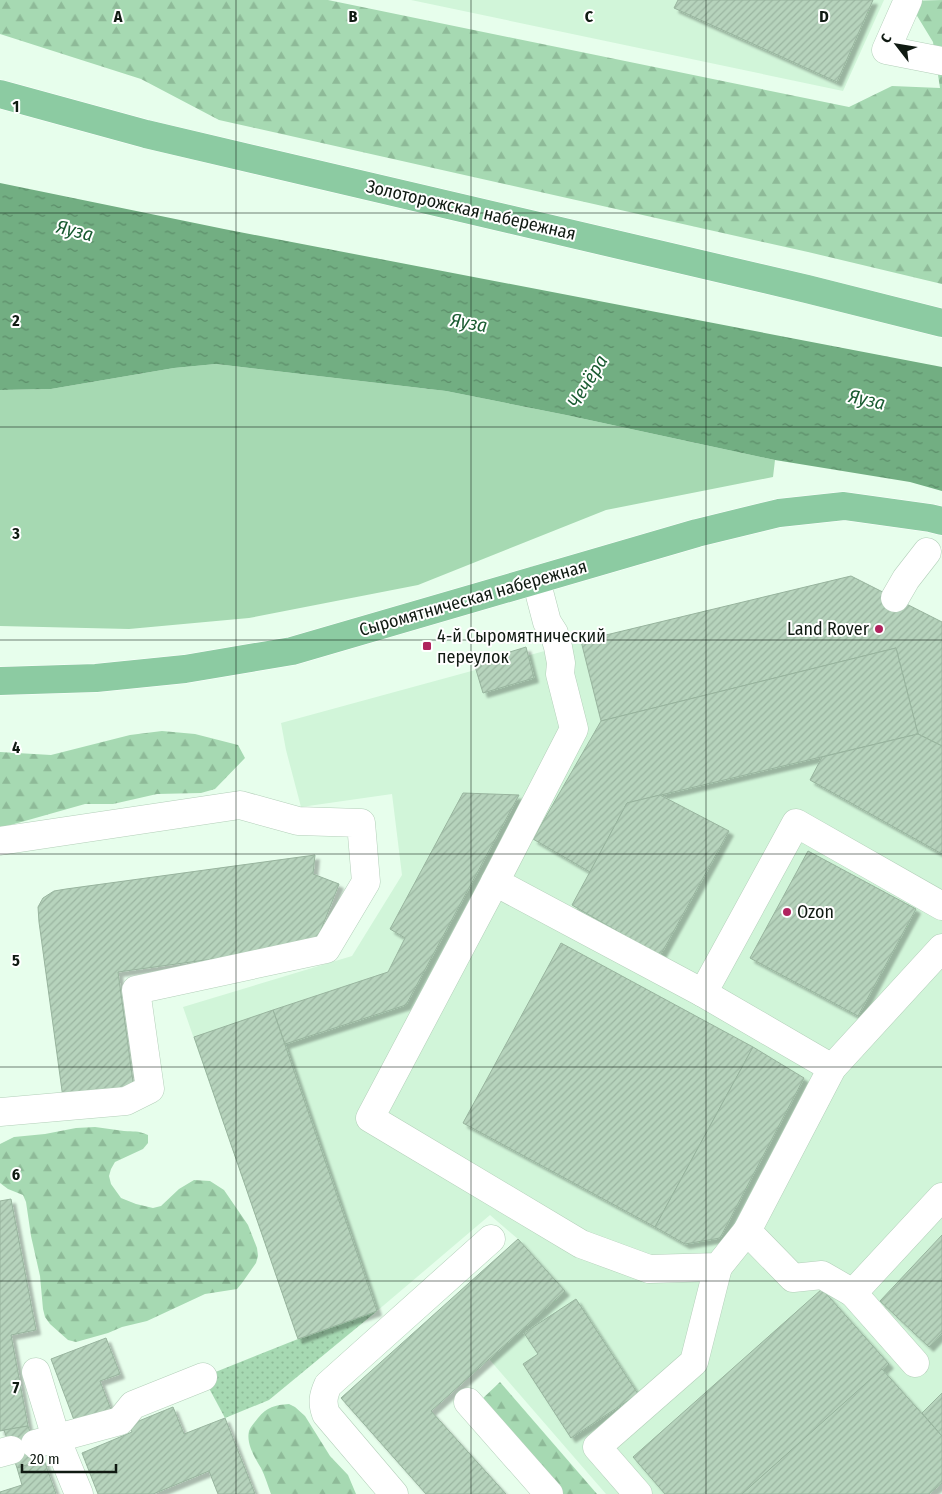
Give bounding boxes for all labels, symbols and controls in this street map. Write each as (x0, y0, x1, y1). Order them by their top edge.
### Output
text: A (113, 7, 123, 26)
text: B (349, 7, 358, 26)
text: C (585, 7, 594, 26)
text: D (819, 7, 829, 26)
north arrow (872, 20, 922, 70)
text: С (877, 30, 896, 46)
text: 1 (13, 97, 19, 116)
street label: Золоторожская набережная (364, 175, 578, 245)
water label: Яуза (53, 215, 96, 246)
water label: Яуза (448, 308, 489, 337)
text: 2 (11, 311, 20, 330)
water label: Чечёра (562, 351, 612, 412)
water label: Яуза (845, 384, 887, 415)
text: 3 (11, 524, 20, 543)
street label: Сыромятническая набережная (357, 555, 589, 641)
place label: Land Rover (787, 618, 870, 640)
marker: Land Rover (873, 623, 885, 635)
place label: 4-й Сыромятнический переулок (437, 625, 606, 668)
marker: 4-й Сыромятнический переулок (421, 640, 433, 652)
text: 4 (12, 738, 20, 757)
place label: Ozon (797, 901, 834, 923)
marker: Ozon (781, 906, 793, 918)
text: 5 (12, 951, 20, 970)
text: 6 (12, 1165, 20, 1184)
text: 7 (13, 1378, 20, 1397)
scale bar (22, 1442, 116, 1474)
text: 20 m (30, 1450, 60, 1468)

